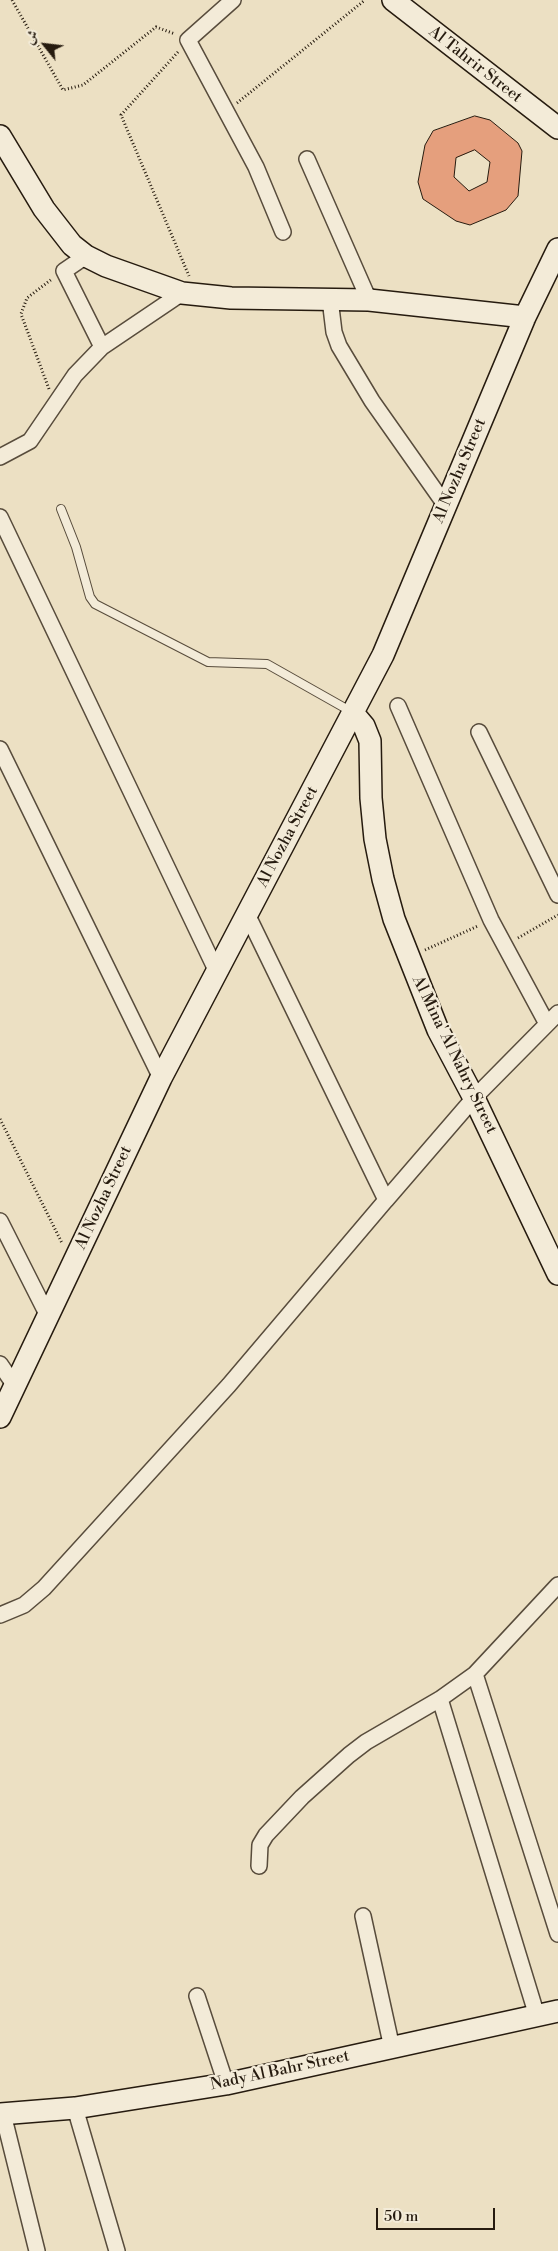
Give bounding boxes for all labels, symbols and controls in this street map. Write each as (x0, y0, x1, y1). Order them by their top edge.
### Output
north arrow (20, 20, 70, 70)
street label: Al Tahrir Street (425, 23, 525, 107)
text: ش (21, 27, 43, 48)
street label: Al Nozha Street (429, 416, 491, 526)
street label: Al Nozha Street (253, 783, 323, 891)
street label: Al Mina' Al Nahry Street (407, 973, 501, 1137)
street label: Al Nozha Street (72, 1143, 136, 1253)
street label: Nady Al Bahr Street (209, 2047, 351, 2095)
scale bar (378, 2198, 497, 2230)
text: 50 m (384, 2207, 418, 2226)

